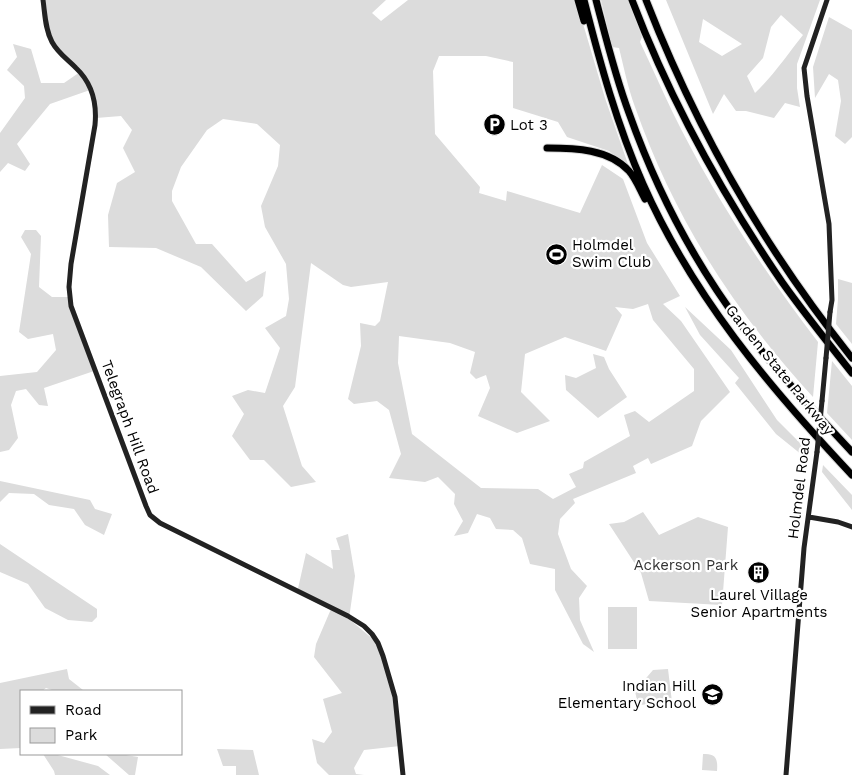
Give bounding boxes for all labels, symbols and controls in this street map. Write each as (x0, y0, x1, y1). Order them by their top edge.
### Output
parking icon: Lot 3 (482, 113, 506, 137)
place label: Lot 3 (510, 116, 548, 134)
place label: Holmdel Swim Club (572, 236, 651, 271)
sports icon: Holmdel Swim Club (544, 242, 568, 266)
street label: Garden State Parkway (722, 301, 838, 439)
street label: Telegraph Hill Road (97, 358, 163, 496)
street label: Holmdel Road (784, 436, 814, 540)
park label: Ackerson Park (634, 556, 739, 574)
building icon: Laurel Village Senior Apartments (747, 560, 771, 584)
place label: Laurel Village Senior Apartments (691, 586, 828, 621)
place label: Indian Hill Elementary School (558, 677, 696, 712)
school or university icon: Indian Hill Elementary School (700, 683, 724, 707)
legend (20, 690, 182, 755)
text: Road (65, 701, 102, 719)
text: Park (65, 726, 98, 744)

